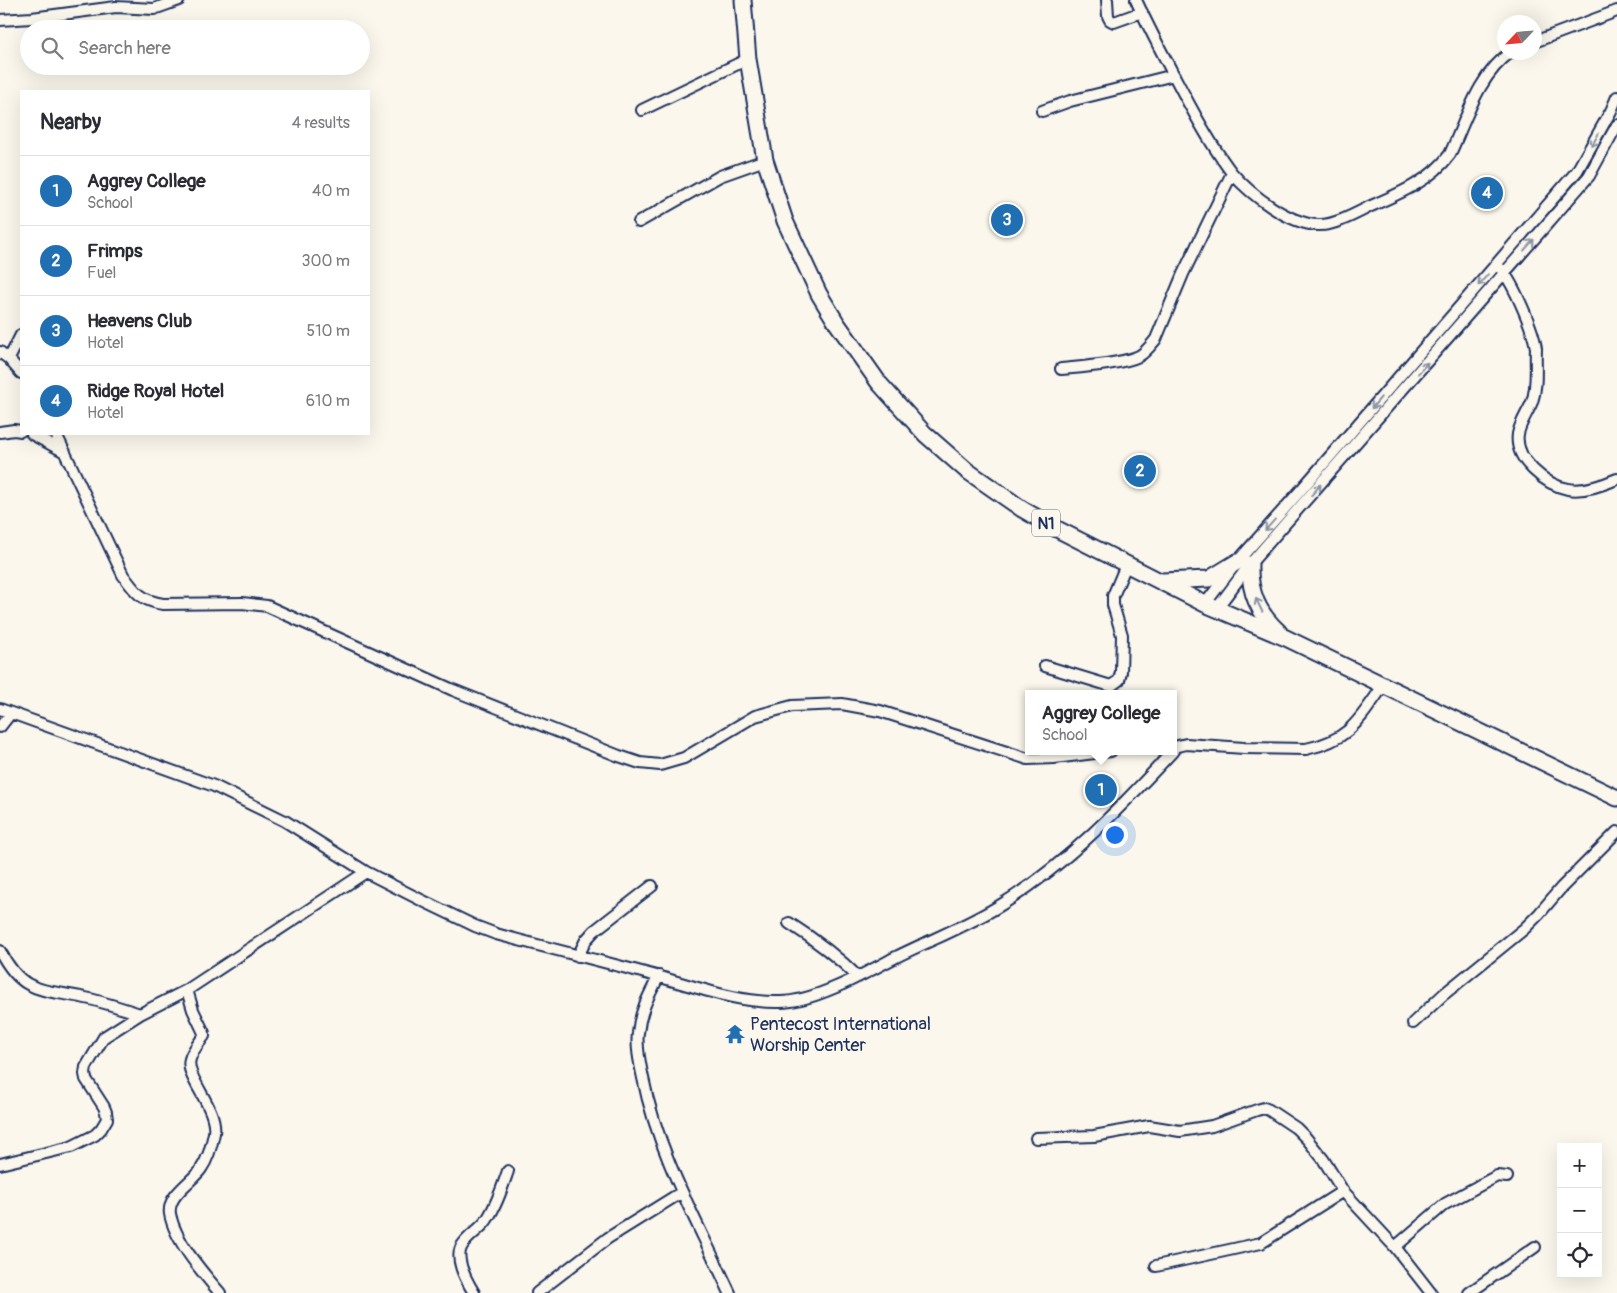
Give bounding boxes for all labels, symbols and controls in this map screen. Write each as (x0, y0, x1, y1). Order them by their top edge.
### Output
north arrow (1497, 15, 1542, 60)
search box (20, 20, 370, 75)
icon: search (38, 34, 66, 62)
text: Search here (78, 36, 171, 60)
text: Nearby (40, 109, 101, 136)
text: 4 results (292, 113, 350, 133)
one-way arrow (1590, 133, 1600, 147)
text: Aggrey College (87, 169, 206, 193)
pin: 4 (1471, 174, 1503, 212)
text: 1 (53, 181, 59, 201)
text: 40 m (312, 181, 350, 201)
text: School (87, 193, 133, 213)
pin: 3 (991, 201, 1023, 239)
text: Frimps (87, 239, 142, 263)
one-way arrow (1523, 239, 1535, 252)
text: 2 (52, 251, 60, 271)
text: 300 m (302, 251, 350, 271)
text: Fuel (87, 263, 116, 283)
one-way arrow (1478, 273, 1489, 286)
text: Heavens Club (87, 309, 192, 333)
text: 3 (52, 321, 60, 341)
text: 510 m (306, 321, 350, 341)
text: Hotel (87, 333, 124, 353)
one-way arrow (1417, 361, 1428, 374)
text: Ridge Royal Hotel (87, 379, 224, 403)
text: 4 (51, 391, 61, 411)
text: 610 m (306, 391, 350, 411)
one-way arrow (1370, 396, 1382, 409)
text: Hotel (87, 403, 124, 423)
pin: 2 (1124, 452, 1156, 490)
one-way arrow (1310, 484, 1321, 497)
road number: N1 (1032, 509, 1060, 536)
one-way arrow (1264, 519, 1276, 532)
one-way arrow (1254, 598, 1263, 613)
popup (1025, 690, 1177, 755)
text: Aggrey College (1042, 701, 1160, 725)
text: School (1042, 725, 1088, 745)
pin: 1 (1085, 771, 1117, 809)
your location (1102, 822, 1128, 848)
place label: Pentecost International Worship Center (750, 1013, 931, 1057)
temple icon: Pentecost International Worship Center (724, 1023, 746, 1045)
map controls (1557, 1143, 1602, 1278)
button: + (1557, 1143, 1602, 1188)
button: − (1557, 1188, 1602, 1233)
button: locate (1557, 1233, 1602, 1278)

